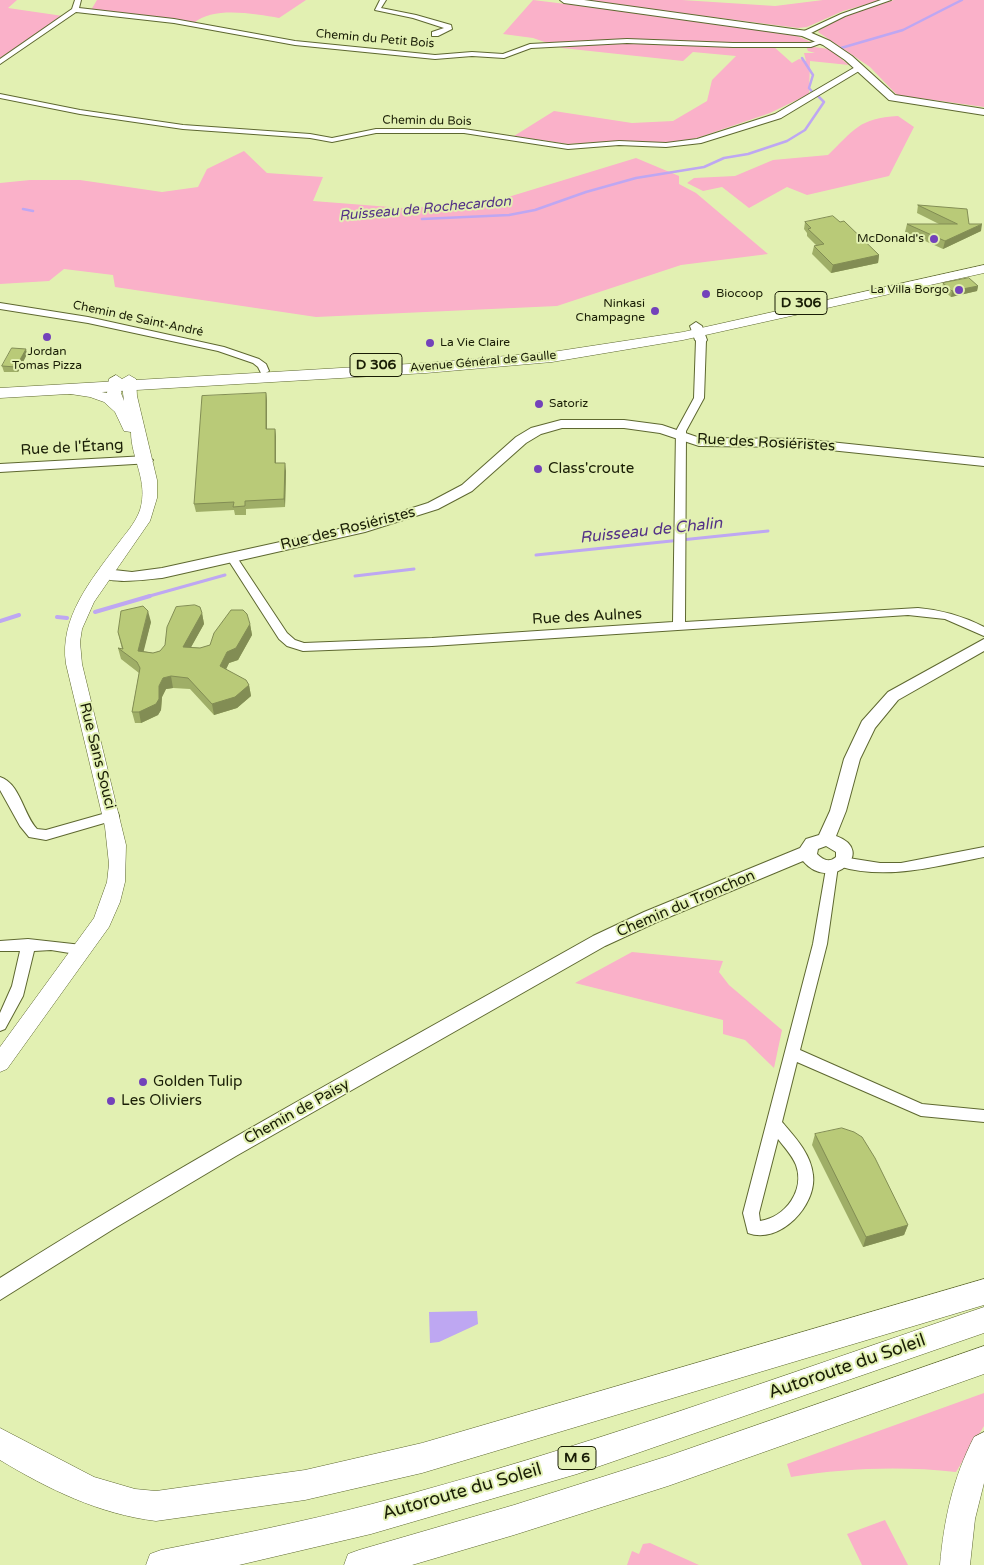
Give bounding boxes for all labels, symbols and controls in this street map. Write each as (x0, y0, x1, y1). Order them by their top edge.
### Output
street label: Chemin du Petit Bois (315, 27, 435, 51)
street label: Chemin du Bois (382, 113, 472, 129)
water label: Ruisseau de Rochecardon (338, 193, 512, 225)
place label: McDonald's (857, 232, 924, 246)
marker: McDonald's (928, 233, 940, 245)
place label: La Villa Borgo (870, 283, 949, 297)
marker: La Villa Borgo (953, 284, 965, 296)
place label: Biocoop (716, 287, 763, 301)
marker: Biocoop (700, 288, 712, 300)
road number: D 306 (775, 292, 827, 314)
place label: Ninkasi Champagne (576, 297, 645, 325)
street label: Chemin de Saint-André (71, 298, 205, 340)
marker: Ninkasi Champagne (649, 305, 661, 317)
marker: Jordan Tomas Pizza (41, 331, 53, 343)
place label: La Vie Claire (440, 336, 510, 350)
marker: La Vie Claire (424, 337, 436, 349)
place label: Jordan Tomas Pizza (12, 345, 82, 373)
street label: Avenue Général de Gaulle (409, 348, 557, 376)
road number: D 306 (350, 354, 402, 376)
place label: Satoriz (549, 397, 588, 411)
marker: Satoriz (533, 398, 545, 410)
street label: Rue des Rosiéristes (696, 430, 836, 456)
street label: Rue de l'Étang (20, 436, 124, 460)
place label: Class'croute (548, 460, 634, 478)
marker: Class'croute (532, 463, 544, 475)
street label: Rue des Rosiéristes (279, 504, 417, 554)
water label: Ruisseau de Chalin (579, 514, 723, 548)
street label: Rue des Aulnes (532, 605, 642, 629)
street label: Rue Sans Souci (75, 701, 119, 811)
street label: Chemin du Tronchon (614, 867, 758, 941)
place label: Golden Tulip (153, 1073, 243, 1091)
marker: Golden Tulip (137, 1076, 149, 1088)
street label: Chemin de Paisy (241, 1076, 353, 1148)
place label: Les Oliviers (121, 1092, 202, 1110)
marker: Les Oliviers (105, 1095, 117, 1107)
street label: Autoroute du Soleil (766, 1330, 928, 1404)
road number: M 6 (558, 1446, 596, 1470)
street label: Autoroute du Soleil (380, 1459, 544, 1525)

